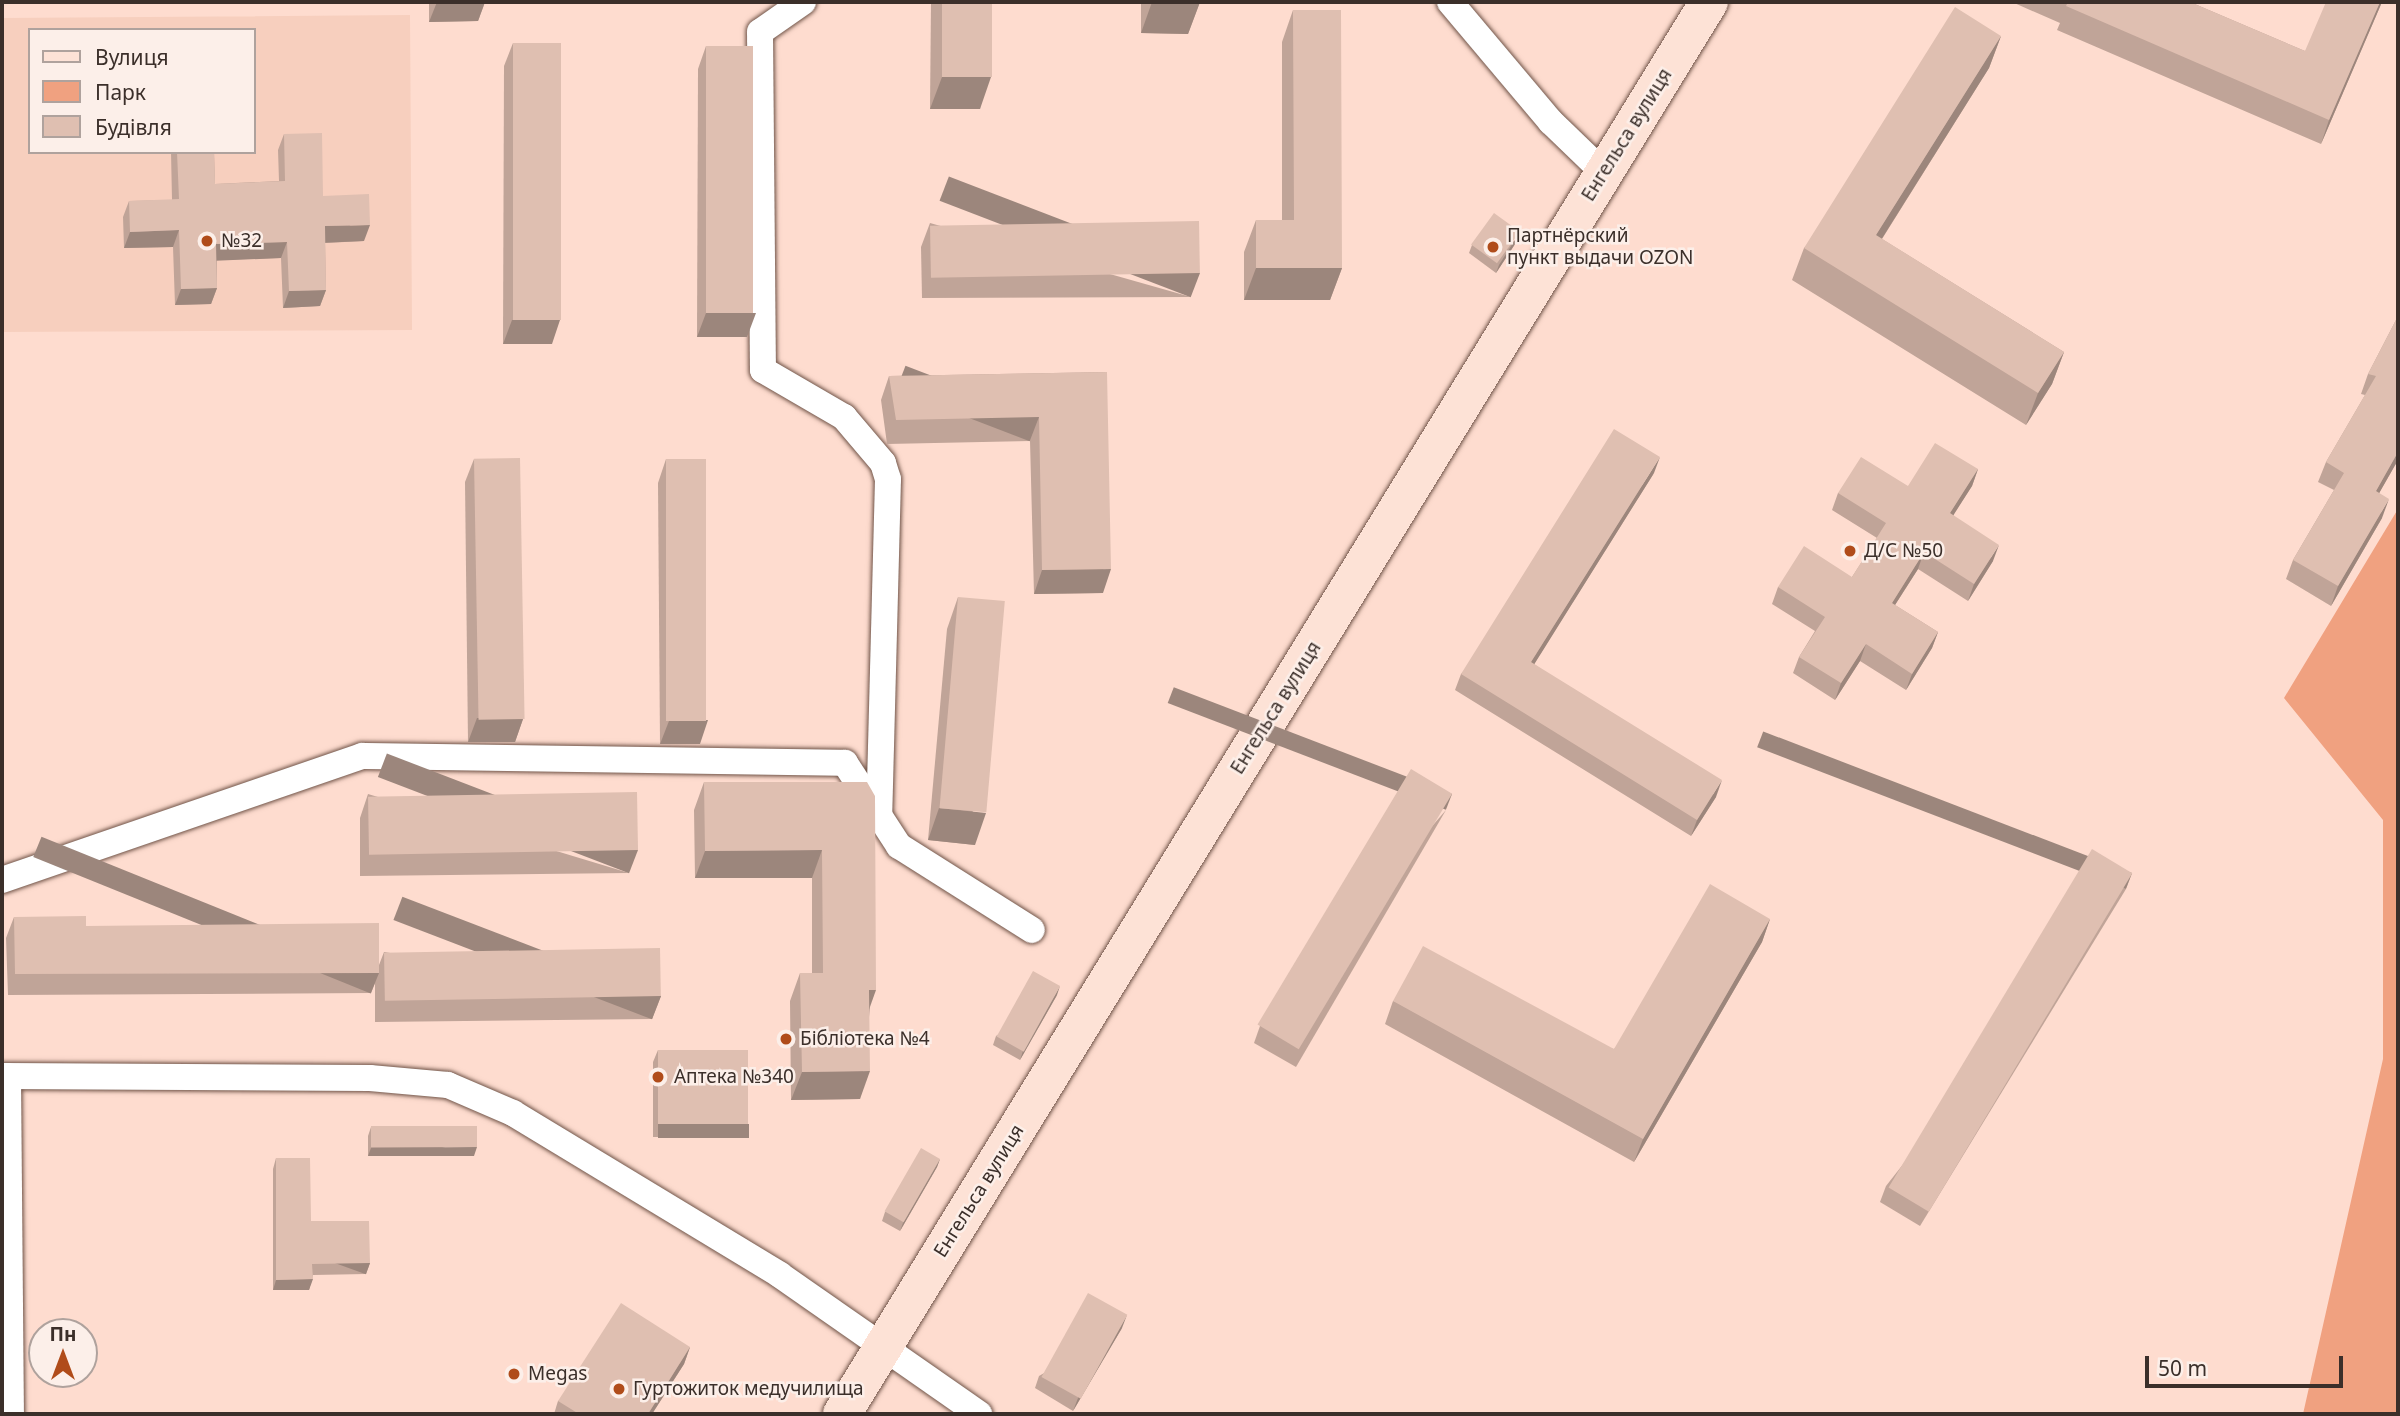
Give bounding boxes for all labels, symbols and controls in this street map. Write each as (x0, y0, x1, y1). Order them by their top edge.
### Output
legend (28, 28, 256, 154)
text: Вулиця (95, 43, 169, 71)
street label: Енгельса вулиця (1577, 65, 1677, 205)
text: Парк (95, 78, 146, 106)
text: Будівля (95, 113, 172, 141)
place label: Партнёрский пункт выдачи OZON (1507, 225, 1693, 269)
place label: №32 (221, 230, 262, 252)
marker: №32 (199, 233, 215, 249)
marker: Партнёрский пункт выдачи OZON (1485, 239, 1501, 255)
place label: Д/С №50 (1864, 540, 1943, 562)
marker: Д/С №50 (1842, 543, 1858, 559)
street label: Енгельса вулиця (1226, 638, 1326, 778)
place label: Бібліотека №4 (800, 1028, 930, 1050)
marker: Бібліотека №4 (778, 1031, 794, 1047)
place label: Аптека №340 (674, 1066, 794, 1088)
marker: Аптека №340 (648, 1067, 668, 1087)
street label: Енгельса вулиця (929, 1121, 1029, 1261)
north arrow (28, 1318, 98, 1388)
text: Пн (50, 1321, 76, 1347)
scale bar (2148, 1342, 2346, 1386)
text: 50 m (2158, 1354, 2207, 1382)
place label: Megas (528, 1363, 587, 1385)
marker: Megas (506, 1366, 522, 1382)
place label: Гуртожиток медучилища (633, 1378, 864, 1400)
marker: Гуртожиток медучилища (611, 1381, 627, 1397)

